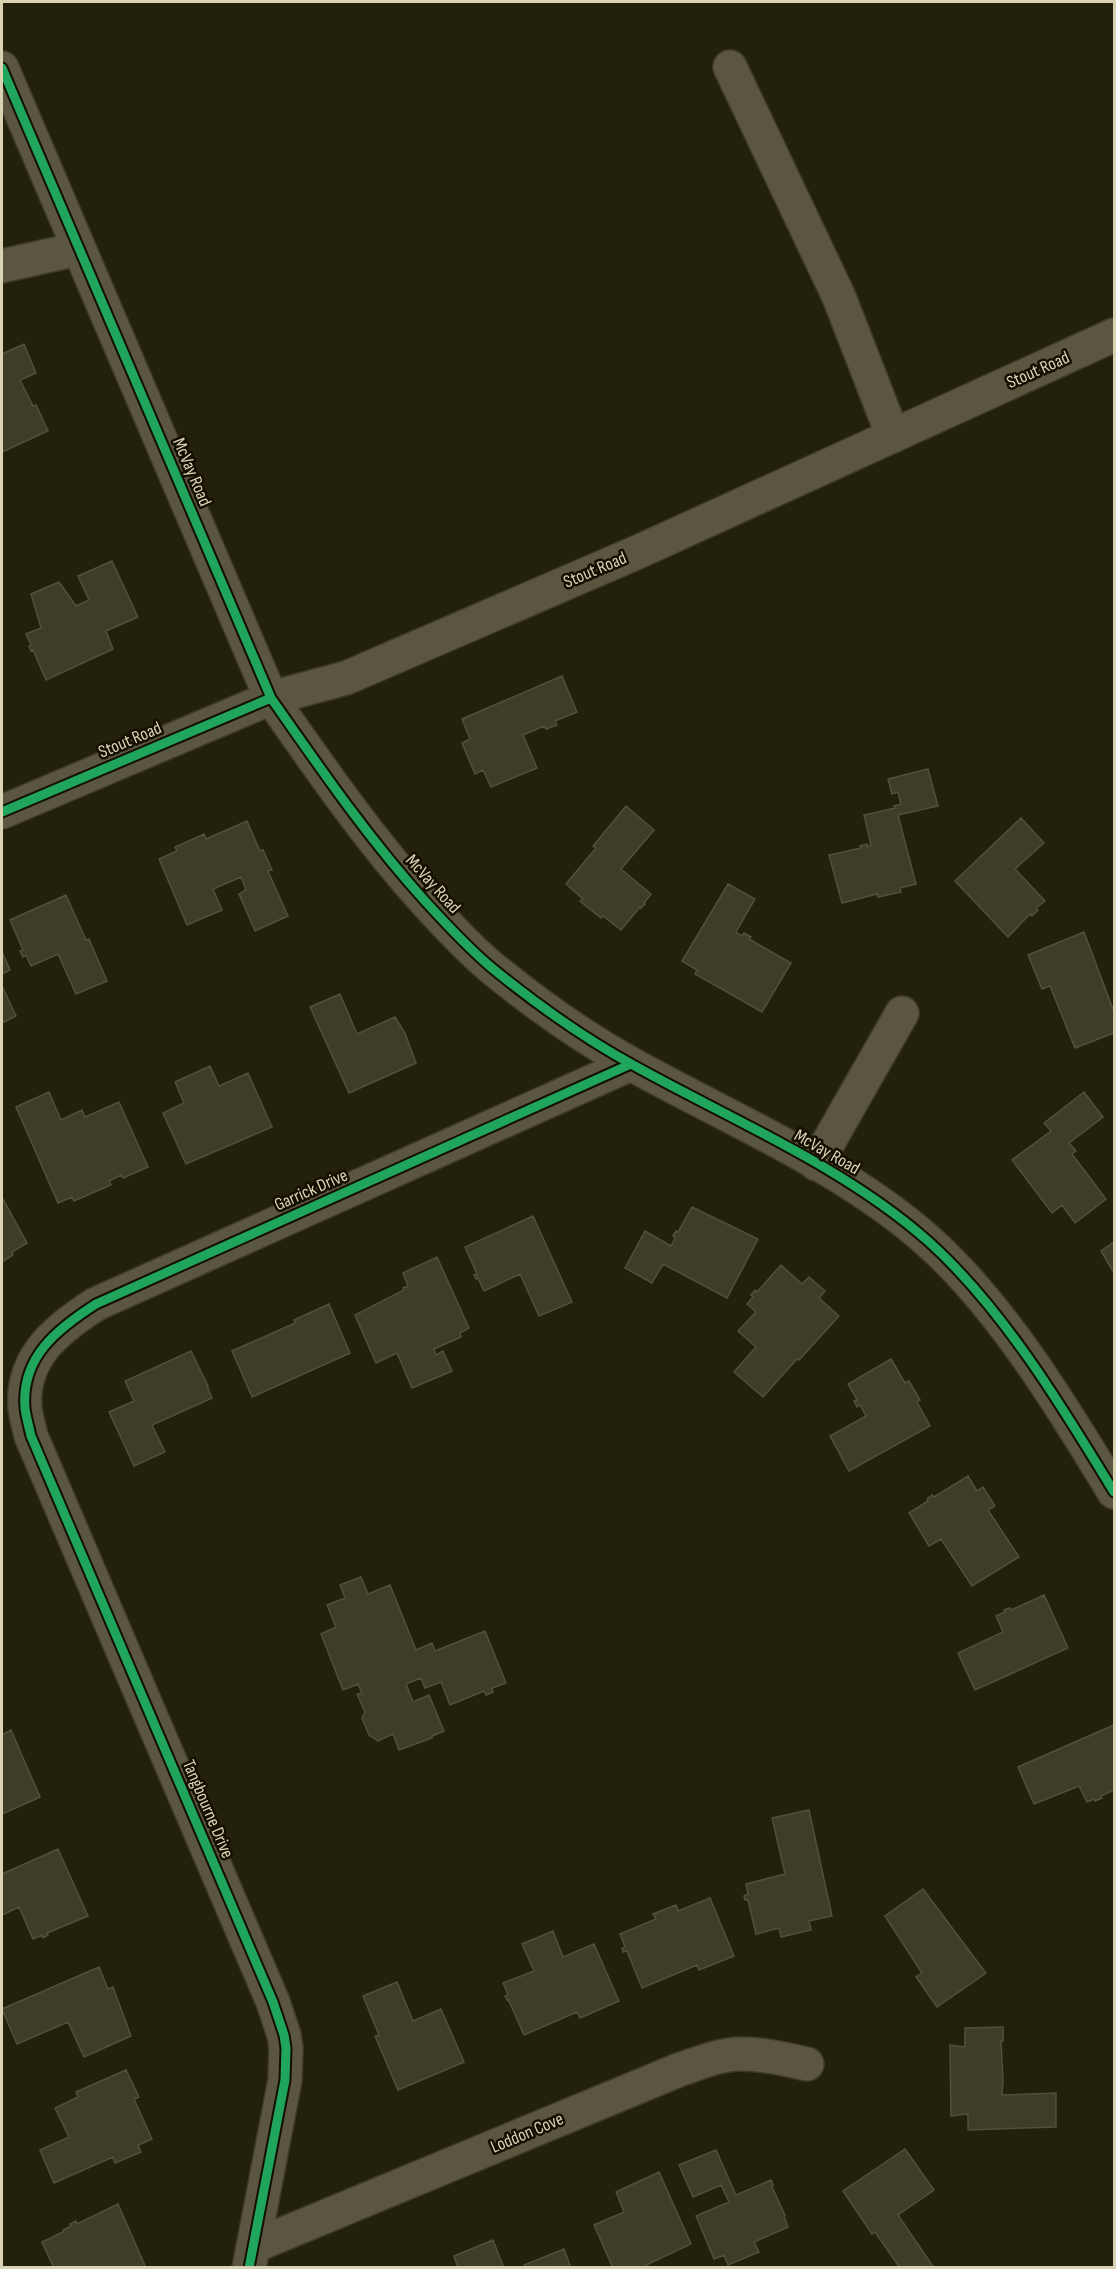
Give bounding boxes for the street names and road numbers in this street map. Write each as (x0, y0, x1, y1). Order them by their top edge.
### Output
street label: Stout Road (1003, 347, 1073, 393)
street label: McVay Road (168, 435, 216, 509)
street label: Stout Road (560, 547, 630, 593)
street label: Stout Road (95, 717, 165, 763)
street label: McVay Road (401, 850, 465, 918)
street label: McVay Road (791, 1125, 863, 1179)
street label: Garrick Drive (271, 1165, 351, 1215)
street label: Tangbourne Drive (178, 1757, 238, 1861)
street label: Loddon Cove (487, 2108, 567, 2158)

